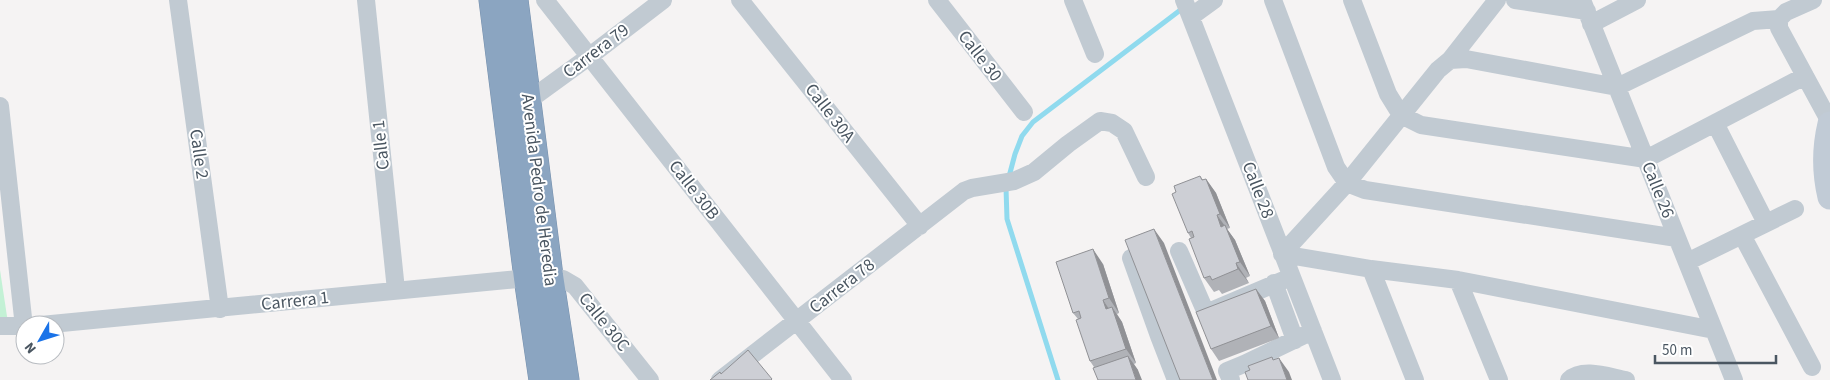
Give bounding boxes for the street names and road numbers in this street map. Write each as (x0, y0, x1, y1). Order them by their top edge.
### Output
street label: Carrera 79 (558, 18, 634, 84)
street label: Calle 30 (952, 25, 1008, 87)
street label: Calle 30A (799, 78, 861, 148)
street label: Avenida Pedro de Heredia (515, 92, 563, 288)
street label: Calle 1 (366, 119, 396, 171)
street label: Calle 2 (183, 127, 215, 181)
street label: Calle 30B (663, 155, 725, 225)
street label: Calle 28 (1236, 158, 1280, 222)
street label: Calle 26 (1635, 158, 1681, 222)
street label: Carrera 78 (804, 252, 880, 320)
street label: Carrera 1 (260, 285, 330, 317)
street label: Calle 30C (573, 287, 635, 357)

